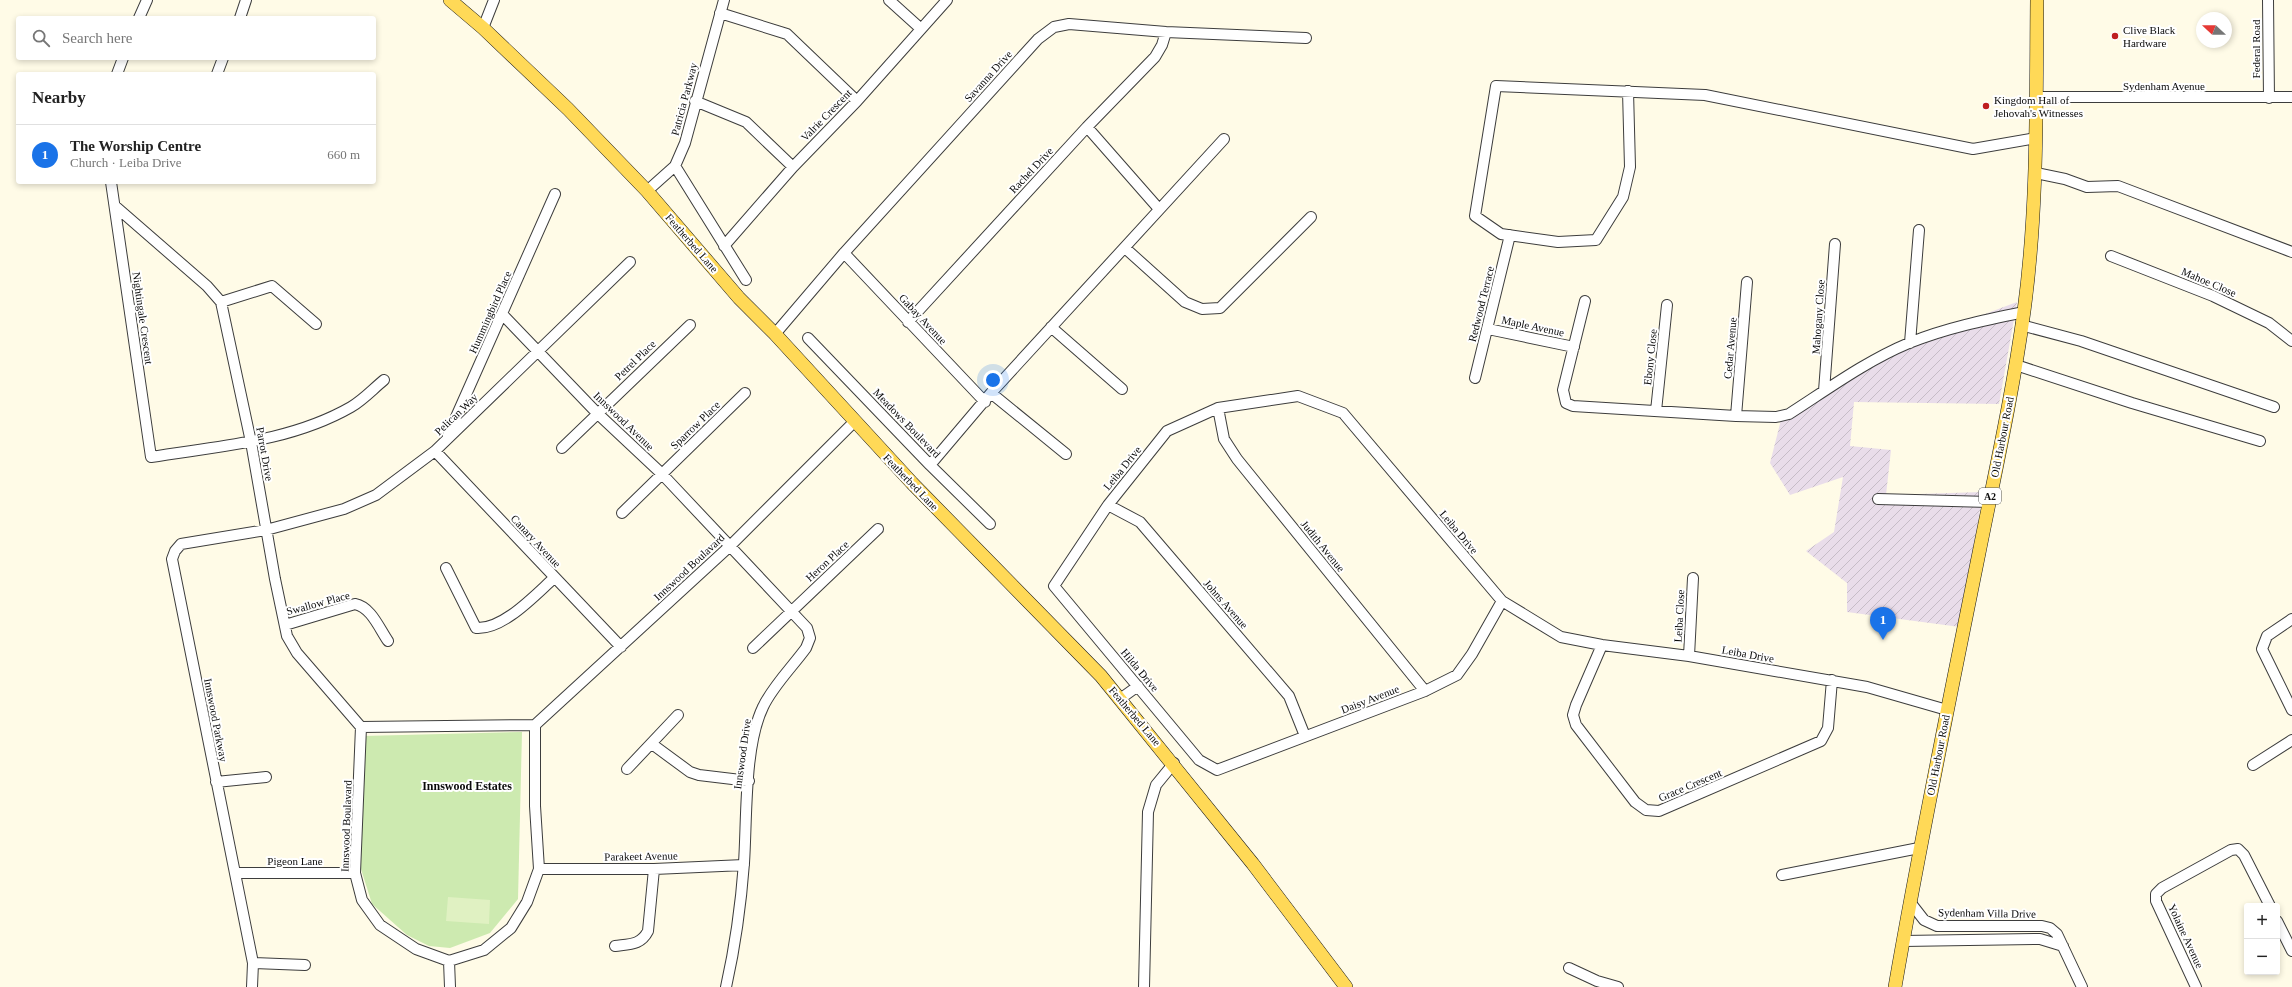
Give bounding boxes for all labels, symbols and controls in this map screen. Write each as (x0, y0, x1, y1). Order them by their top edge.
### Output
north arrow (2196, 12, 2232, 48)
search box (16, 16, 376, 60)
street label: Federal Road (2250, 19, 2262, 78)
place label: Clive Black Hardware (2123, 24, 2176, 49)
icon: search (30, 27, 52, 49)
text: Search here (62, 30, 132, 46)
marker: Clive Black Hardware (2110, 31, 2120, 41)
street label: Savanna Drive (962, 48, 1014, 104)
street label: Patricia Parkway (669, 61, 700, 137)
street label: Sydenham Avenue (2123, 80, 2205, 92)
street label: Valrie Crescent (798, 87, 854, 143)
text: Nearby (32, 88, 86, 107)
place label: Kingdom Hall of Jehovah's Witnesses (1994, 94, 2083, 119)
marker: Kingdom Hall of Jehovah's Witnesses (1981, 101, 1991, 111)
text: The Worship Centre (70, 138, 201, 154)
street label: Rachel Drive (1007, 144, 1055, 195)
text: 1 (42, 147, 48, 162)
text: 660 m (327, 147, 360, 162)
text: Church · Leiba Drive (70, 155, 182, 170)
street label: Featherbed Lane (663, 211, 721, 275)
street label: Redwood Terrace (1466, 265, 1496, 343)
street label: Mahoe Close (2180, 265, 2238, 299)
street label: Hummingbird Place (466, 269, 514, 355)
street label: Nightingale Crescent (131, 271, 155, 365)
street label: Mahogany Close (1809, 279, 1827, 355)
street label: Gabay Avenue (897, 291, 949, 347)
street label: Maple Avenue (1501, 314, 1565, 339)
street label: Cedar Avenue (1721, 317, 1739, 379)
street label: Ebony Close (1641, 328, 1659, 386)
street label: Petrel Place (612, 337, 658, 382)
your location (983, 370, 1003, 390)
street label: Meadows Boulevard (871, 386, 943, 460)
street label: Innswood Avenue (591, 389, 657, 453)
street label: Pelican Way (432, 390, 480, 437)
street label: Old Harbour Road (1988, 395, 2016, 478)
street label: Sparrow Place (668, 398, 722, 451)
street label: Parrot Drive (254, 426, 276, 482)
street label: Leiba Drive (1101, 444, 1143, 492)
street label: Featherbed Lane (881, 451, 941, 513)
road number: A2 (1979, 488, 2001, 504)
street label: Leiba Drive (1437, 508, 1481, 556)
street label: Canary Avenue (509, 512, 563, 570)
street label: Judith Avenue (1299, 518, 1347, 574)
street label: Innswood Boulavard (651, 531, 727, 603)
street label: Heron Place (803, 538, 851, 584)
street label: Johns Avenue (1202, 577, 1250, 631)
street label: Swallow Place (285, 589, 351, 617)
street label: Leiba Close (1672, 589, 1686, 643)
pin: 1 (1870, 607, 1896, 640)
street label: Leiba Drive (1721, 644, 1775, 665)
street label: Hilda Drive (1119, 646, 1161, 694)
street label: Innswood Parkway (202, 677, 230, 763)
street label: Daisy Avenue (1339, 682, 1401, 716)
street label: Featherbed Lane (1107, 684, 1163, 748)
street label: Old Harbour Road (1924, 713, 1952, 796)
street label: Innswood Drive (731, 718, 753, 790)
street label: Grace Crescent (1657, 766, 1723, 804)
street label: Innswood Boulavard (338, 779, 354, 872)
district label: Innswood Estates (422, 779, 512, 793)
street label: Parakeet Avenue (604, 849, 678, 863)
street label: Pigeon Lane (267, 855, 323, 867)
street label: Yolaine Avenue (2166, 902, 2206, 970)
map controls (2244, 903, 2280, 975)
button: + (2244, 903, 2280, 939)
street label: Sydenham Villa Drive (1938, 906, 2036, 920)
button: − (2244, 939, 2280, 975)

